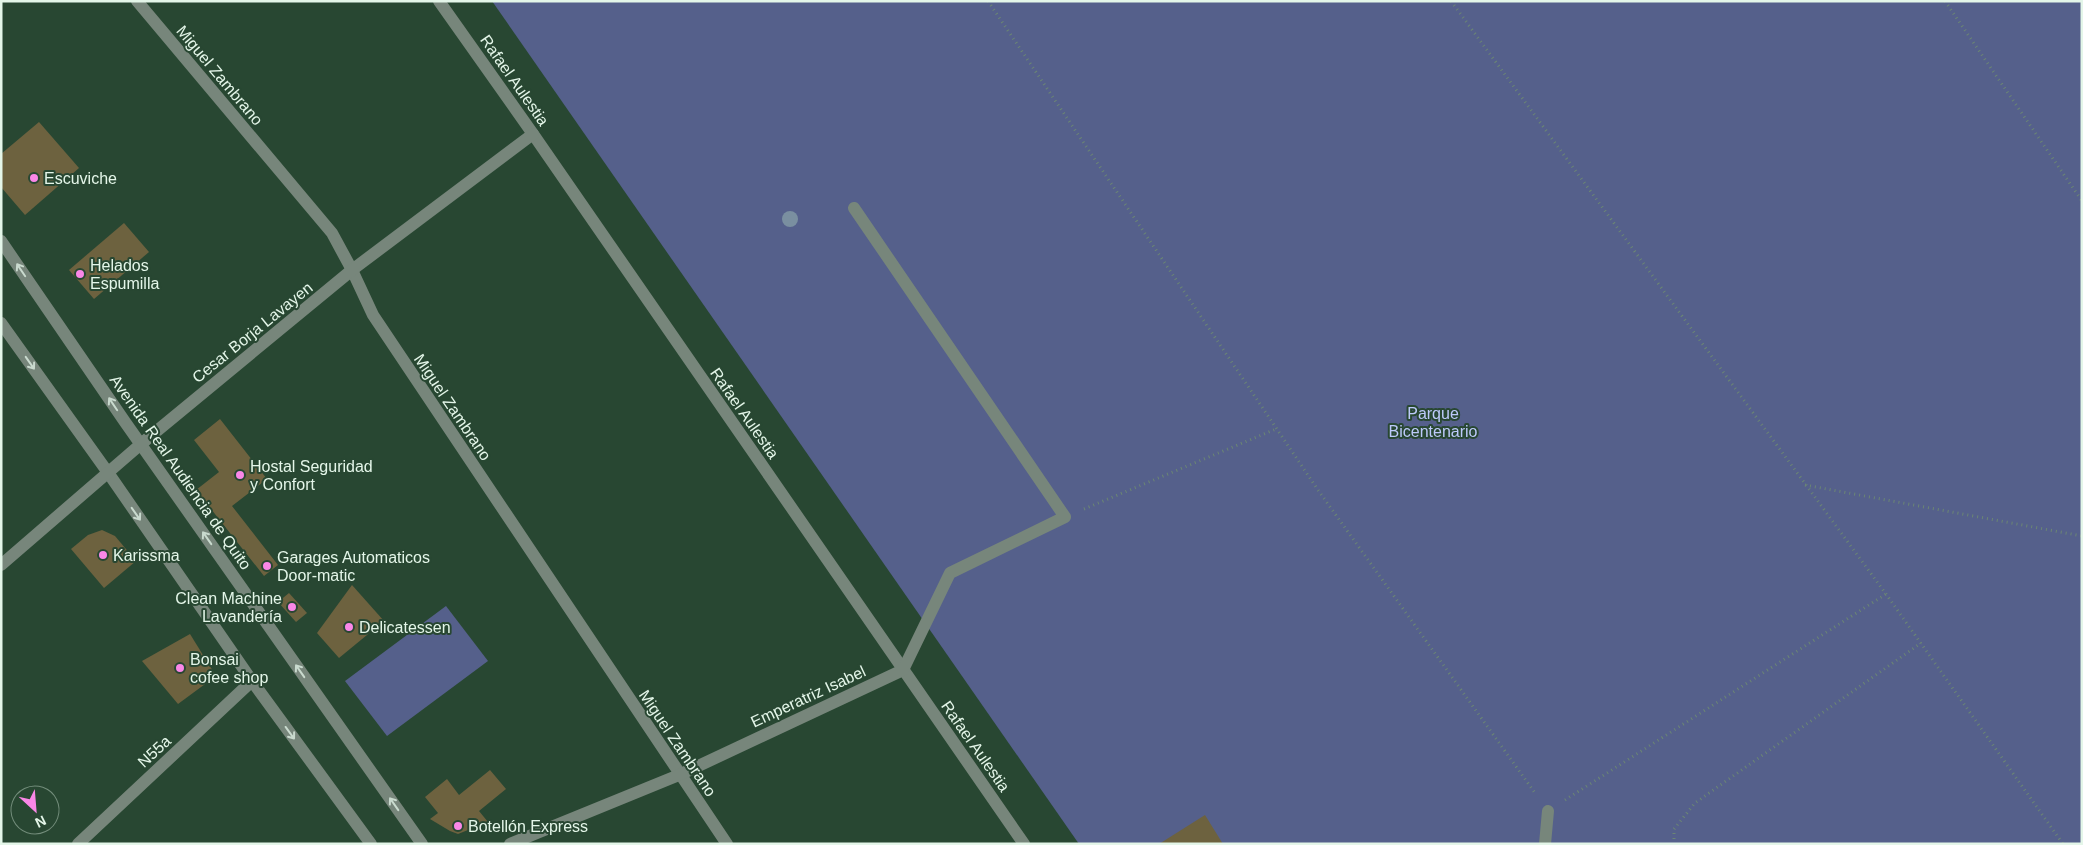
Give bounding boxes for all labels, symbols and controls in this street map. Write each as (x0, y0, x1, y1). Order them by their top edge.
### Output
street label: Miguel Zambrano (173, 22, 266, 129)
street label: Rafael Aulestia (477, 32, 552, 129)
place label: Escuviche (44, 170, 117, 187)
marker: Escuviche (28, 172, 40, 184)
place label: Helados Espumilla (90, 257, 159, 292)
one-way arrow (16, 263, 26, 277)
marker: Helados Espumilla (74, 268, 86, 280)
street label: Cesar Borja Lavayen (189, 279, 316, 386)
street label: Miguel Zambrano (411, 351, 494, 464)
one-way arrow (24, 355, 35, 369)
street label: Rafael Aulestia (707, 365, 782, 462)
street label: Avenida Real Audiencia de Quito (107, 372, 255, 573)
one-way arrow (108, 398, 118, 412)
park label: Parque Bicentenario (1389, 405, 1478, 440)
place label: Hostal Seguridad y Confort (250, 458, 373, 493)
marker: Hostal Seguridad y Confort (234, 469, 246, 481)
one-way arrow (131, 507, 141, 521)
one-way arrow (202, 531, 212, 545)
place label: Karissma (113, 547, 180, 564)
marker: Karissma (97, 549, 109, 561)
place label: Garages Automaticos Door-matic (277, 549, 430, 584)
marker: Garages Automaticos Door-matic (261, 560, 273, 572)
place label: Clean Machine Lavandería (175, 590, 282, 625)
marker: Clean Machine Lavandería (286, 601, 298, 613)
place label: Delicatessen (359, 619, 451, 636)
marker: Delicatessen (343, 621, 355, 633)
place label: Bonsai cofee shop (190, 651, 268, 686)
marker: Bonsai cofee shop (174, 662, 186, 674)
street label: Emperatriz Isabel (748, 662, 868, 730)
one-way arrow (295, 664, 305, 678)
street label: Miguel Zambrano (636, 687, 719, 800)
street label: Rafael Aulestia (938, 698, 1013, 795)
one-way arrow (284, 726, 295, 739)
street label: N55a (135, 732, 174, 771)
north arrow (10, 785, 60, 835)
one-way arrow (389, 797, 399, 811)
text: N (33, 812, 49, 831)
place label: Botellón Express (468, 818, 588, 835)
marker: Botellón Express (452, 820, 464, 832)

